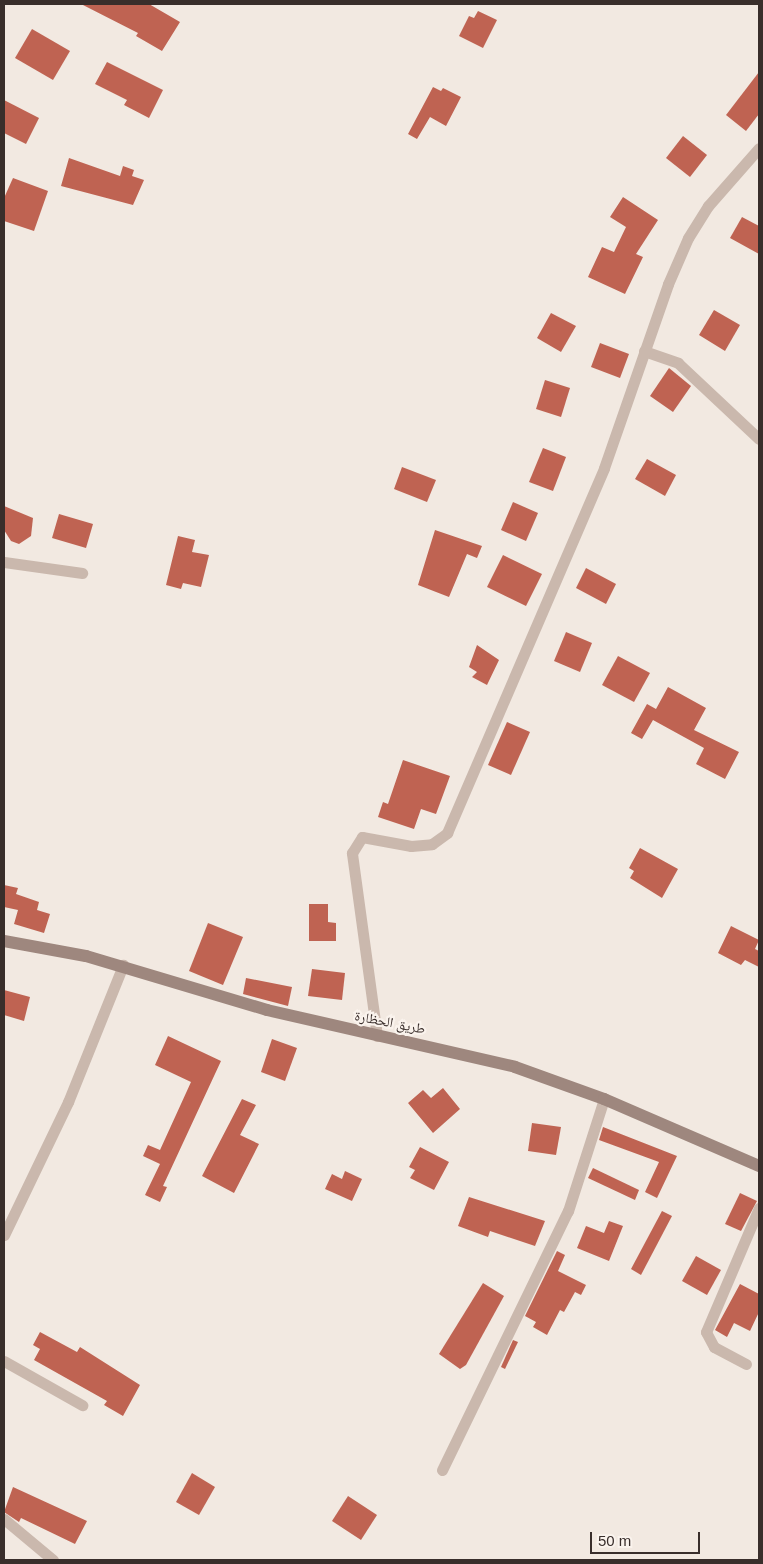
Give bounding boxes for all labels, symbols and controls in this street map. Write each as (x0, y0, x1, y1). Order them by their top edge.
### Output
street label: طريق الحظارة (353, 1007, 427, 1037)
scale bar (593, 1522, 703, 1554)
text: 50 m (598, 1532, 631, 1549)

